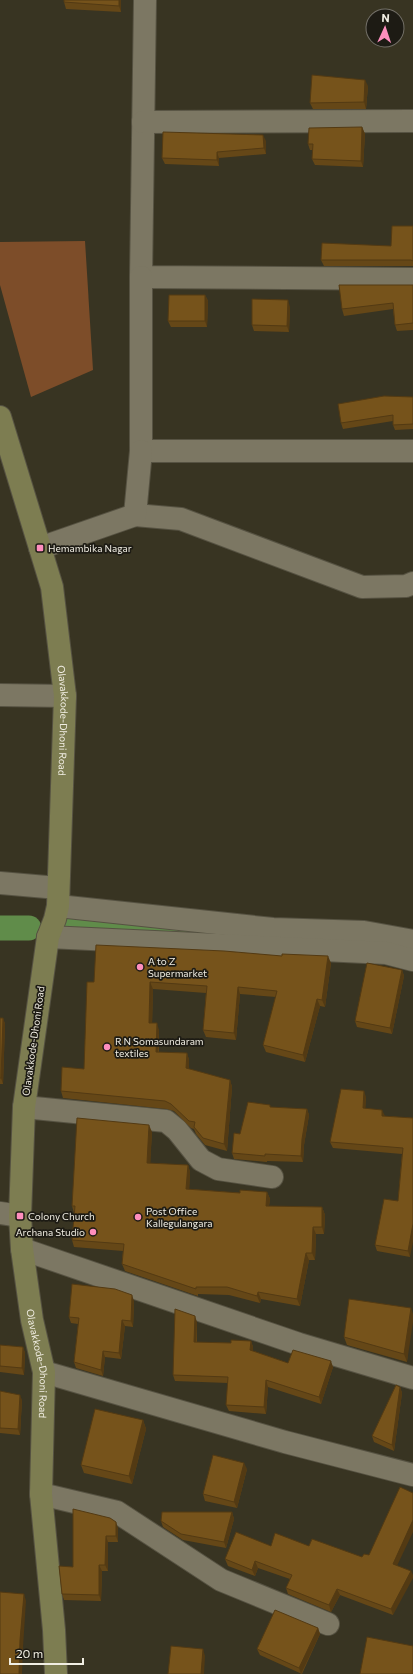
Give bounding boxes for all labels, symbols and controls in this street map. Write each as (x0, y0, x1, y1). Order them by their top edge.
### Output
north arrow (365, 8, 405, 48)
text: N (381, 11, 390, 24)
place label: Hemambika Nagar (48, 542, 132, 554)
marker: Hemambika Nagar (35, 543, 45, 553)
street label: Olavakkode-Dhoni Road (55, 665, 71, 776)
place label: A to Z Supermarket (148, 955, 207, 979)
marker: A to Z Supermarket (135, 962, 145, 972)
street label: Olavakkode-Dhoni Road (19, 985, 47, 1097)
place label: R N Somasundaram textiles (115, 1035, 204, 1059)
marker: R N Somasundaram textiles (102, 1042, 112, 1052)
place label: Post Office Kallegulangara (146, 1205, 213, 1229)
place label: Colony Church (28, 1210, 95, 1222)
marker: Colony Church (15, 1211, 25, 1221)
marker: Post Office Kallegulangara (133, 1212, 143, 1222)
place label: Archana Studio (16, 1226, 85, 1238)
marker: Archana Studio (88, 1227, 98, 1237)
street label: Olavakkode-Dhoni Road (24, 1308, 50, 1419)
scale bar (10, 1640, 83, 1666)
text: 20 m (16, 1646, 43, 1660)

